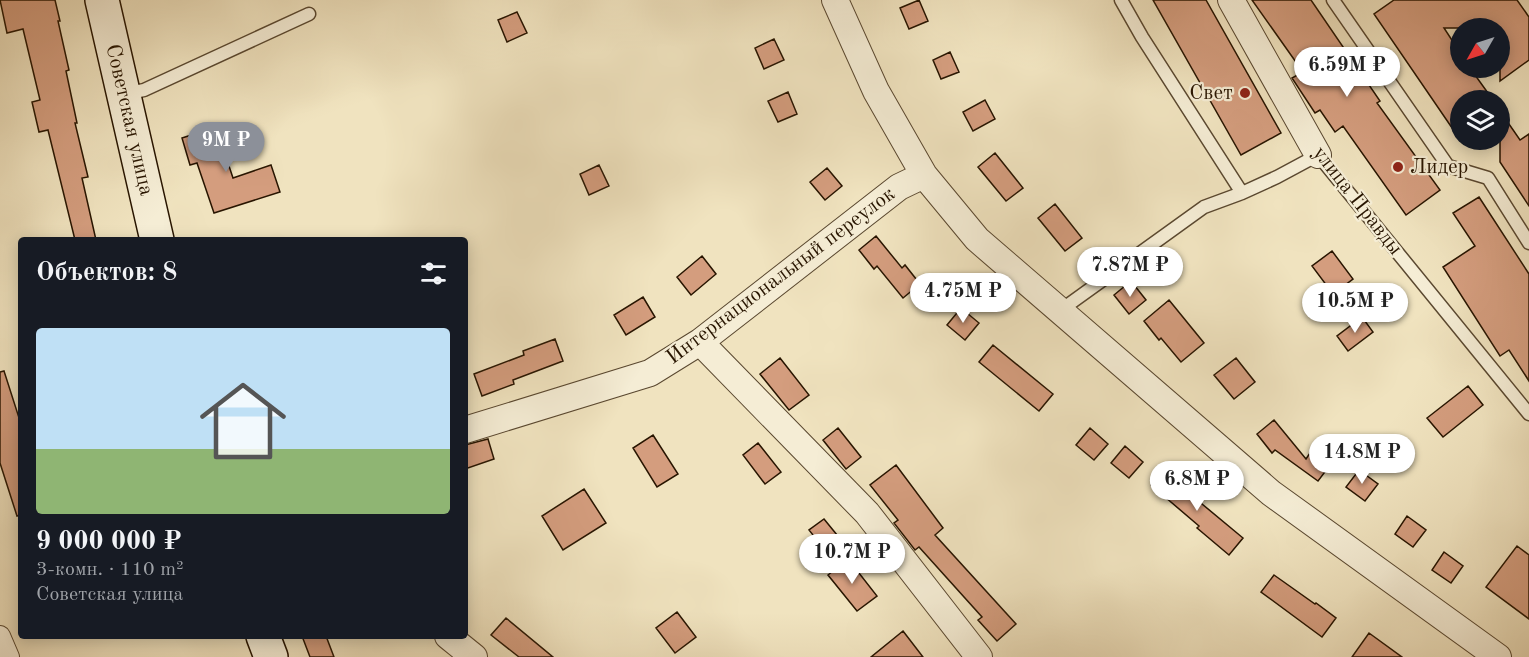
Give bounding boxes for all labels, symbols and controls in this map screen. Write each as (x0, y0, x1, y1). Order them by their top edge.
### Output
north arrow (1450, 18, 1510, 78)
map controls (1450, 18, 1510, 150)
street label: Советская улица (101, 42, 157, 198)
pin: 6.59M ₽ (1292, 47, 1402, 98)
text: 6.59M ₽ (1308, 56, 1386, 76)
place label: Свет (1189, 83, 1233, 104)
marker: Свет (1238, 86, 1252, 100)
button: layers (1450, 90, 1510, 150)
pin: 9M ₽ (190, 122, 262, 173)
text: 9M ₽ (201, 131, 251, 151)
street label: улица Правды (1308, 143, 1406, 259)
place label: Лидер (1410, 157, 1468, 178)
marker: Лидер (1391, 160, 1405, 174)
street label: Интернациональный переулок (663, 183, 900, 369)
pin: 7.87M ₽ (1075, 247, 1185, 298)
text: 7.87M ₽ (1091, 256, 1169, 276)
icon: filters (417, 257, 450, 290)
text: Объектов: 8 (36, 260, 177, 286)
pin: 4.75M ₽ (908, 273, 1018, 324)
text: 4.75M ₽ (924, 282, 1002, 302)
pin: 10.5M ₽ (1300, 283, 1410, 334)
text: 10.5M ₽ (1316, 292, 1394, 312)
icon: home (189, 367, 297, 475)
pin: 14.8M ₽ (1307, 434, 1417, 485)
text: 14.8M ₽ (1323, 443, 1401, 463)
pin: 6.8M ₽ (1148, 461, 1246, 512)
text: 6.8M ₽ (1164, 470, 1230, 490)
text: 9 000 000 ₽ (36, 529, 182, 555)
pin: 10.7M ₽ (797, 534, 907, 585)
text: 10.7M ₽ (813, 543, 891, 563)
text: 3-комн. · 110 m² (36, 560, 184, 580)
text: Советская улица (36, 585, 183, 605)

